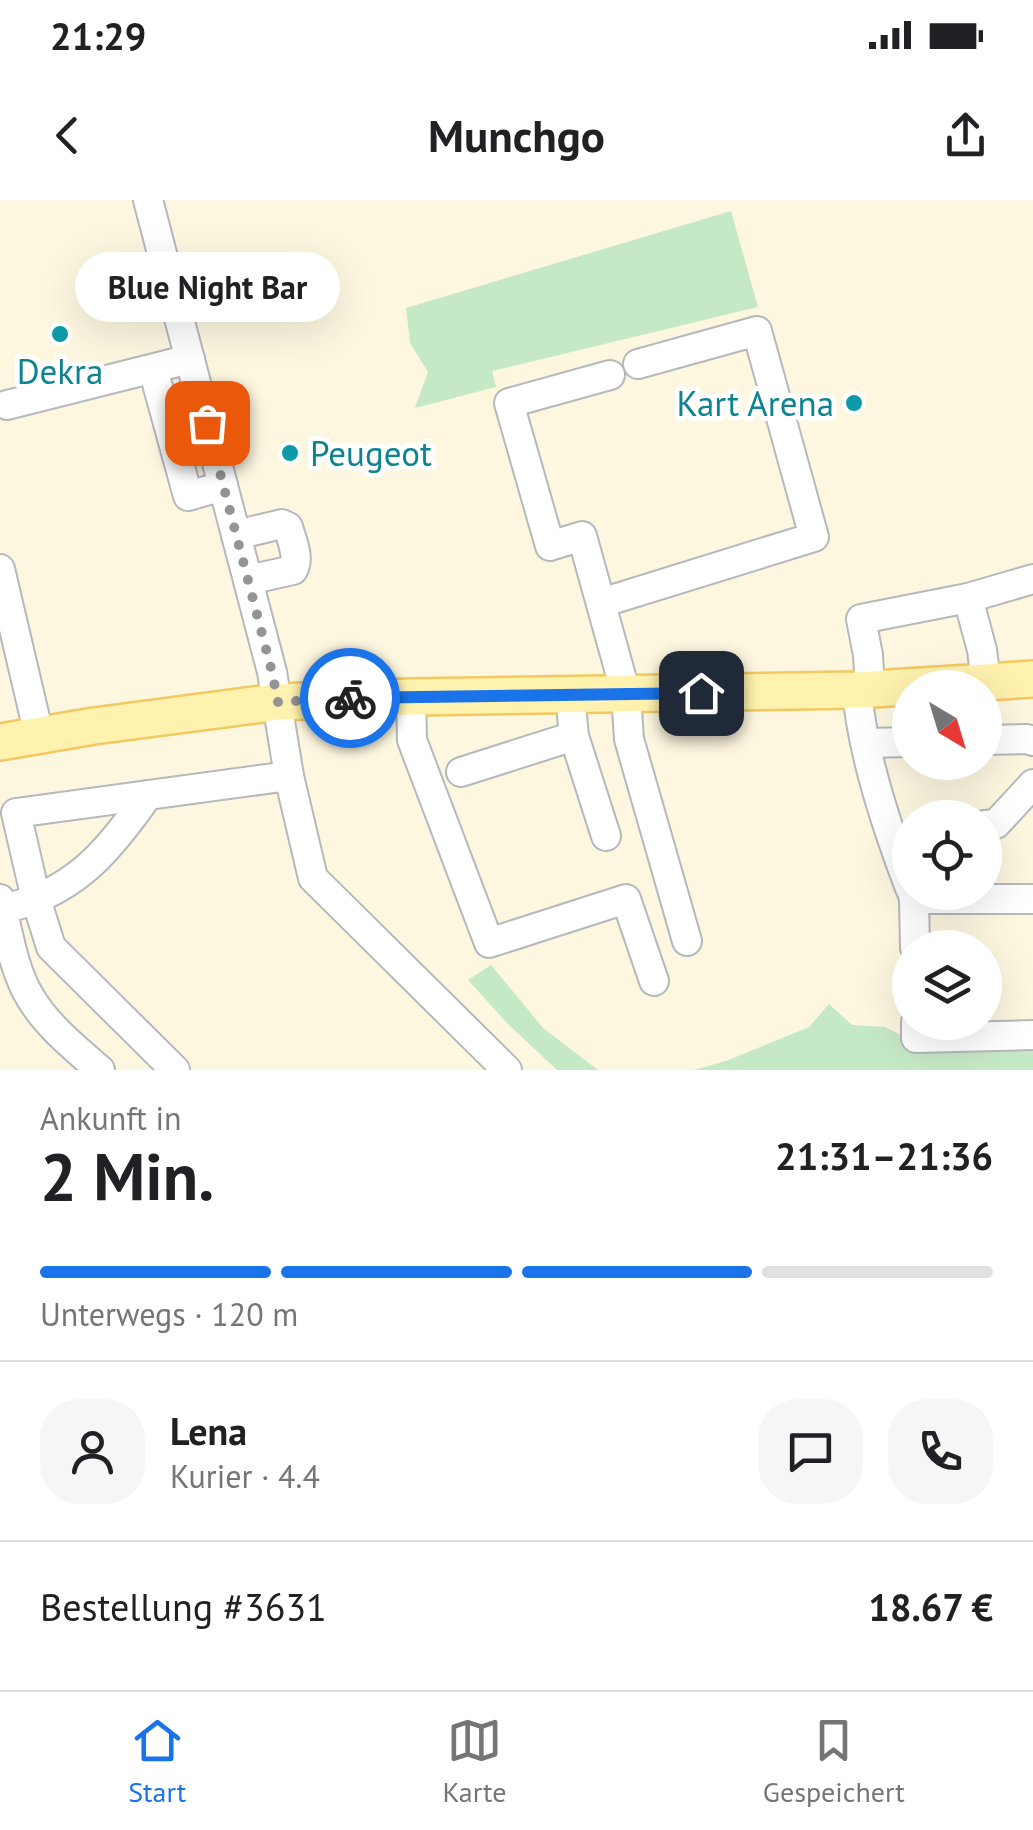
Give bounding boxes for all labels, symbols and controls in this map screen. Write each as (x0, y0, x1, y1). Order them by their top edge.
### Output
text: 21:29 (50, 11, 146, 60)
text: Munchgo (428, 106, 605, 164)
icon: back (40, 108, 95, 163)
icon: share (938, 108, 993, 163)
callout: Blue Night Bar (74, 253, 340, 323)
text: Blue Night Bar (108, 266, 307, 308)
marker: Dekra (49, 323, 71, 345)
place label: Dekra (17, 348, 103, 394)
place label: Kart Arena (677, 380, 834, 426)
pin (165, 381, 250, 466)
marker: Kart Arena (843, 392, 865, 414)
icon: bag (180, 396, 235, 451)
place label: Peugeot (310, 430, 432, 476)
marker: Peugeot (279, 442, 301, 464)
courier (300, 648, 400, 748)
pin (659, 651, 744, 736)
icon: home (674, 666, 729, 721)
north arrow (892, 670, 1002, 780)
map controls (892, 670, 1002, 1040)
icon: bike (323, 671, 378, 726)
button: locate (892, 800, 1002, 910)
button: layers (892, 930, 1002, 1040)
text: Ankunft in (40, 1097, 181, 1139)
text: 21:31–21:36 (775, 1131, 993, 1180)
text: 2 Min. (40, 1134, 214, 1218)
text: Unterwegs · 120 m (40, 1293, 298, 1335)
button: person (40, 1399, 145, 1504)
button: chat (758, 1399, 863, 1504)
button: phone (888, 1399, 993, 1504)
text: Lena (170, 1406, 247, 1455)
text: Kurier · 4.4 (170, 1455, 320, 1497)
text: Bestellung #3631 (40, 1582, 327, 1631)
text: 18.67 € (868, 1582, 993, 1631)
tab: Start (128, 1713, 186, 1810)
tab: Karte (443, 1713, 507, 1810)
tab: Gespeichert (763, 1713, 905, 1810)

